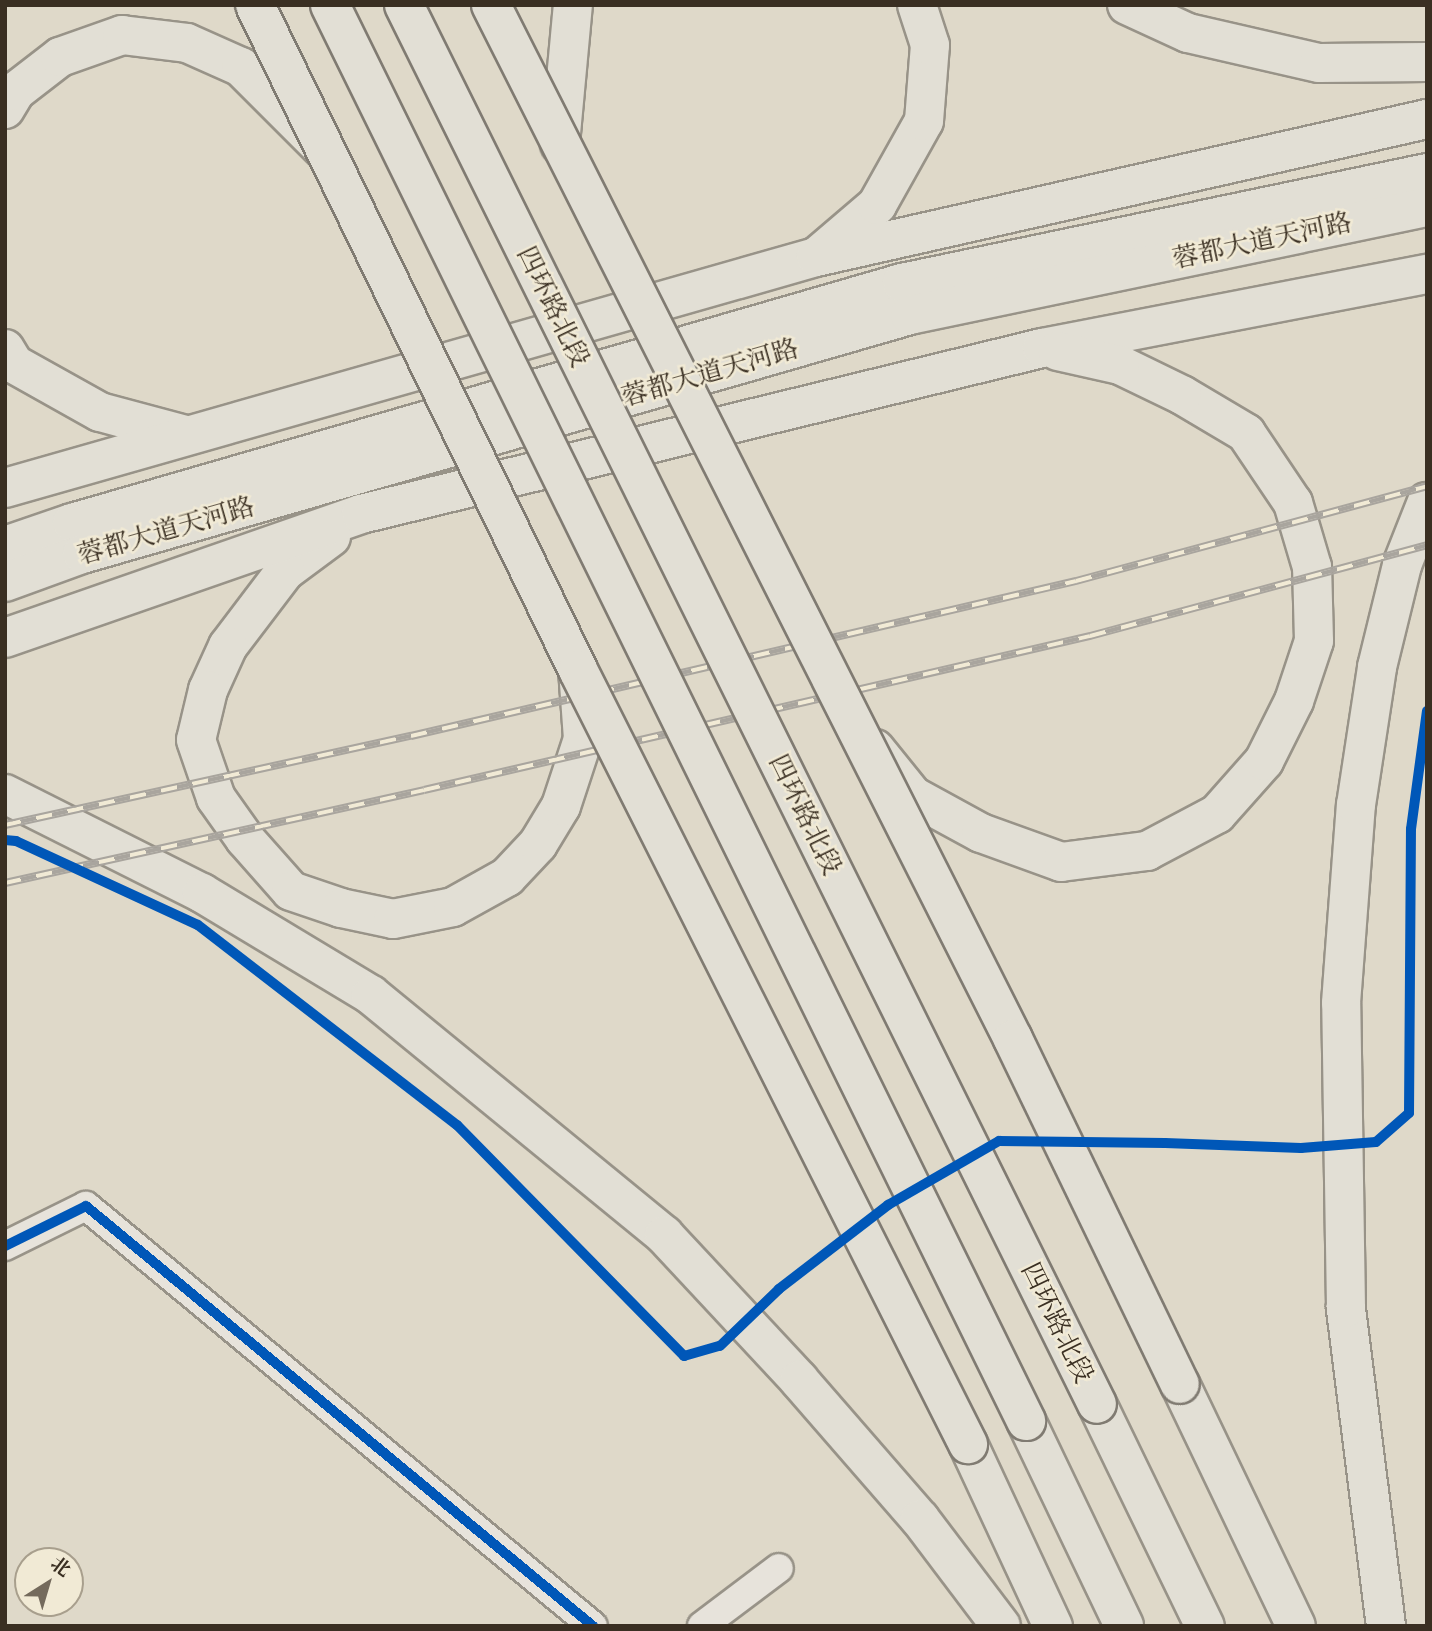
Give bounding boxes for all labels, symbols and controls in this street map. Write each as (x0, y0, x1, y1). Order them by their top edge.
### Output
street label: 蓉都大道天河路 (1170, 207, 1354, 275)
street label: 四环路北段 (510, 242, 596, 372)
street label: 蓉都大道天河路 (618, 333, 802, 413)
street label: 蓉都大道天河路 (74, 491, 258, 571)
street label: 四环路北段 (762, 750, 848, 880)
street label: 四环路北段 (1014, 1258, 1100, 1388)
north arrow (14, 1547, 84, 1617)
text: 北 (46, 1551, 76, 1582)

